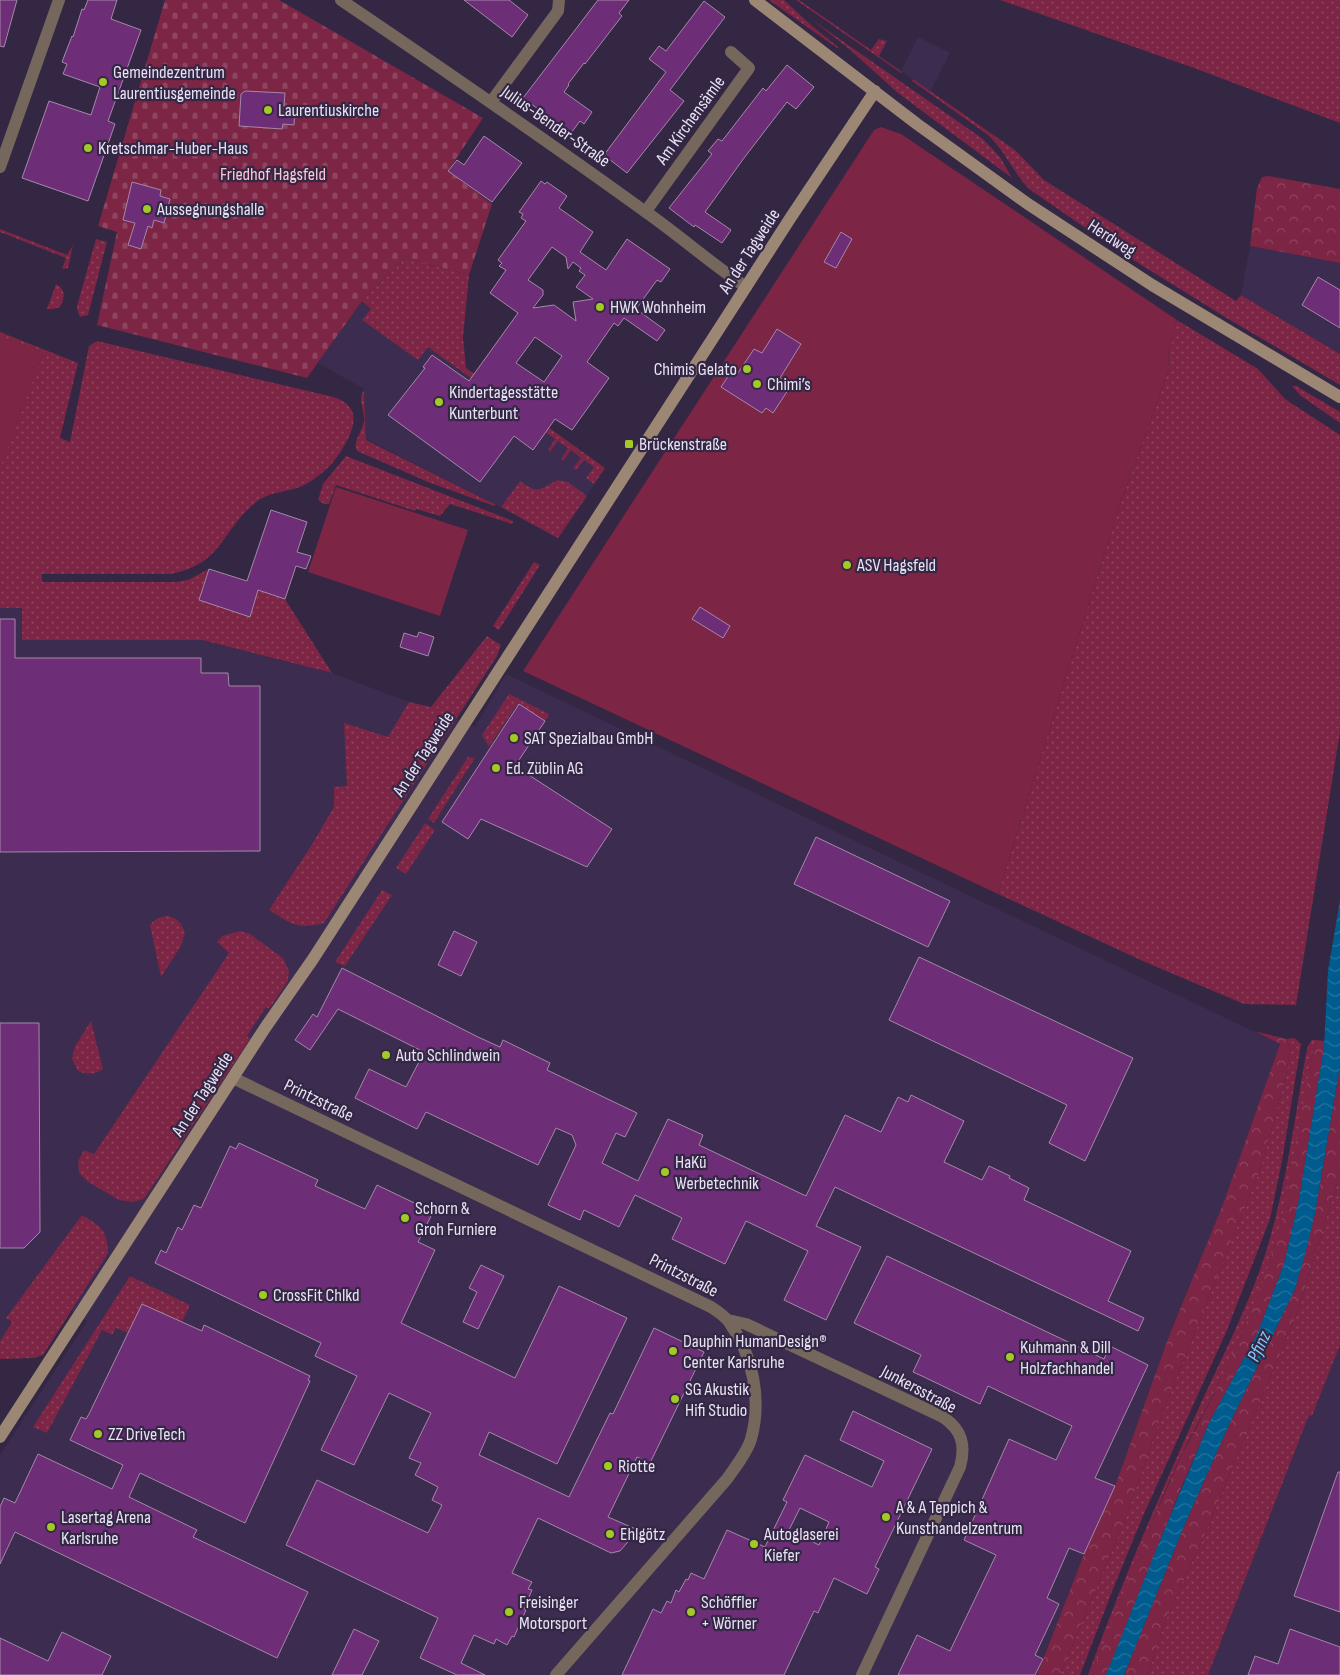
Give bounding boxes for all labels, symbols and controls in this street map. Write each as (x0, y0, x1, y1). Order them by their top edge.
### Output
place label: Gemeindezentrum Laurentiusgemeinde (113, 62, 236, 104)
street label: Am Kirchensämle (651, 72, 730, 169)
marker: Gemeindezentrum Laurentiusgemeinde (97, 76, 109, 88)
street label: Julius-Bender-Straße (496, 81, 614, 172)
place label: Laurentiuskirche (278, 100, 379, 121)
marker: Laurentiuskirche (262, 104, 274, 116)
place label: Kretschmar-Huber-Haus (98, 138, 248, 159)
marker: Kretschmar-Huber-Haus (82, 142, 94, 154)
park label: Friedhof Hagsfeld (220, 164, 326, 185)
place label: Aussegnungshalle (156, 199, 265, 220)
marker: Aussegnungshalle (141, 203, 153, 215)
street label: An der Tagweide (714, 205, 785, 298)
street label: Herdweg (1084, 215, 1140, 262)
place label: HWK Wohnheim (610, 297, 706, 318)
marker: HWK Wohnheim (594, 301, 606, 313)
place label: Chimis Gelato (654, 359, 737, 380)
marker: Chimis Gelato (741, 363, 753, 375)
place label: Chimi’s (767, 374, 811, 395)
marker: Chimi’s (751, 378, 763, 390)
place label: Kindertagesstätte Kunterbunt (449, 382, 558, 424)
marker: Kindertagesstätte Kunterbunt (433, 396, 445, 408)
place label: Brückenstraße (639, 434, 727, 455)
marker: Brückenstraße (623, 438, 635, 450)
place label: ASV Hagsfeld (856, 555, 936, 576)
marker: ASV Hagsfeld (841, 559, 853, 571)
street label: An der Tagweide (388, 708, 459, 801)
place label: SAT Spezialbau GmbH (524, 728, 653, 749)
marker: SAT Spezialbau GmbH (508, 732, 520, 744)
place label: Ed. Züblin AG (506, 758, 584, 779)
marker: Ed. Züblin AG (490, 762, 502, 774)
place label: Auto Schlindwein (395, 1045, 500, 1066)
street label: An der Tagweide (167, 1048, 238, 1141)
marker: Auto Schlindwein (380, 1049, 392, 1061)
street label: Printzstraße (281, 1075, 357, 1126)
place label: HaKü Werbetechnik (675, 1152, 759, 1194)
marker: HaKü Werbetechnik (659, 1166, 671, 1178)
place label: Schorn & Groh Furniere (415, 1198, 497, 1240)
marker: Schorn & Groh Furniere (399, 1212, 411, 1224)
street label: Printzstraße (646, 1249, 722, 1302)
place label: CrossFit Chlkd (273, 1285, 359, 1306)
marker: CrossFit Chlkd (257, 1289, 269, 1301)
water label: Pfinz (1242, 1327, 1277, 1365)
place label: Dauphin HumanDesign® Center Karlsruhe (683, 1331, 827, 1373)
place label: Kuhmann & Dill Holzfachhandel (1020, 1337, 1114, 1379)
marker: Dauphin HumanDesign® Center Karlsruhe (667, 1345, 679, 1357)
marker: Kuhmann & Dill Holzfachhandel (1004, 1351, 1016, 1363)
street label: Junkersstraße (877, 1360, 960, 1418)
place label: SG Akustik Hifi Studio (685, 1379, 749, 1421)
marker: SG Akustik Hifi Studio (669, 1393, 681, 1405)
place label: ZZ DriveTech (108, 1424, 186, 1445)
marker: ZZ DriveTech (92, 1428, 104, 1440)
place label: Riotte (618, 1456, 655, 1477)
marker: Riotte (602, 1460, 614, 1472)
place label: A & A Teppich & Kunsthandelzentrum (895, 1497, 1023, 1539)
place label: Lasertag Arena Karlsruhe (61, 1507, 151, 1549)
marker: A & A Teppich & Kunsthandelzentrum (880, 1511, 892, 1523)
marker: Lasertag Arena Karlsruhe (45, 1521, 57, 1533)
place label: Ehlgötz (620, 1524, 666, 1545)
place label: Autoglaserei Kiefer (763, 1524, 839, 1566)
marker: Ehlgötz (604, 1528, 616, 1540)
marker: Autoglaserei Kiefer (748, 1538, 760, 1550)
place label: Freisinger Motorsport (519, 1592, 588, 1634)
place label: Schöffler + Wörner (701, 1592, 757, 1634)
marker: Freisinger Motorsport (503, 1606, 515, 1618)
marker: Schöffler + Wörner (685, 1606, 697, 1618)

